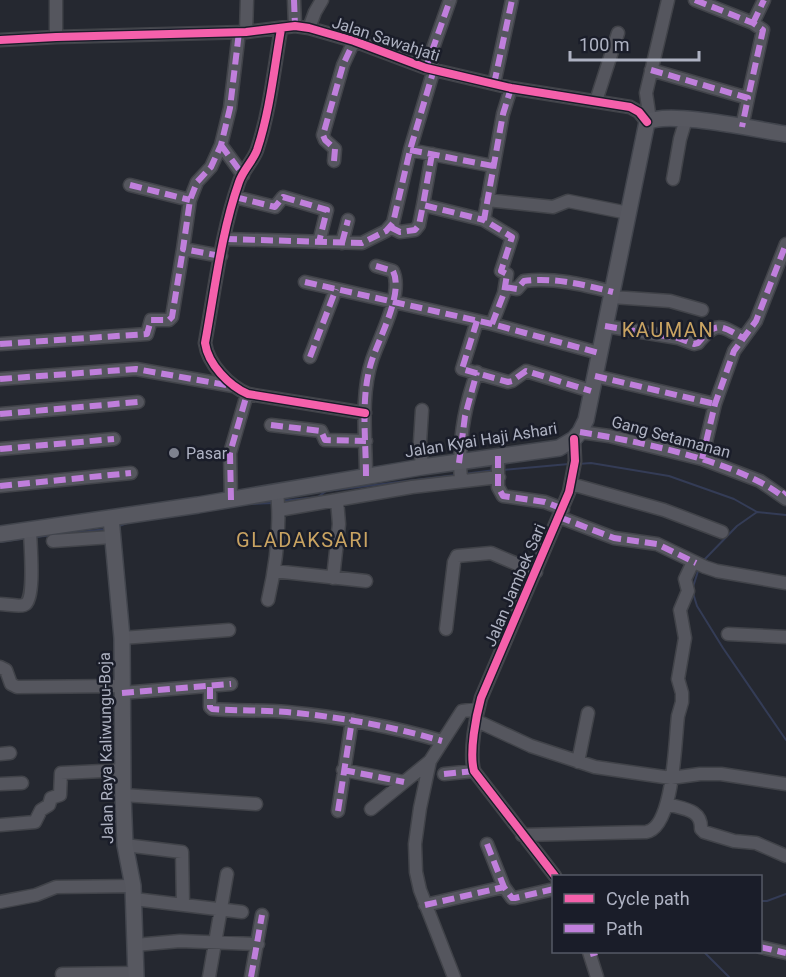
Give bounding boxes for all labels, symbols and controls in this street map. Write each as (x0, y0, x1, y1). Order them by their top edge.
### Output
street label: Jalan Sawahjati (330, 13, 442, 65)
scale bar (570, 24, 699, 62)
text: 100 m (579, 34, 630, 55)
district label: KAUMAN (622, 318, 714, 342)
street label: Gang Setamanan (609, 412, 733, 462)
street label: Jalan Kyai Haji Ashari (403, 419, 559, 461)
place label: Pasar (186, 444, 228, 463)
marker: Pasar (167, 446, 181, 460)
street label: Jalan Jambek Sari (481, 521, 549, 649)
district label: GLADAKSARI (236, 528, 370, 552)
street label: Jalan Raya Kaliwungu-Boja (95, 652, 117, 844)
legend (552, 875, 762, 953)
text: Cycle path (606, 888, 690, 909)
text: Path (606, 918, 643, 939)

